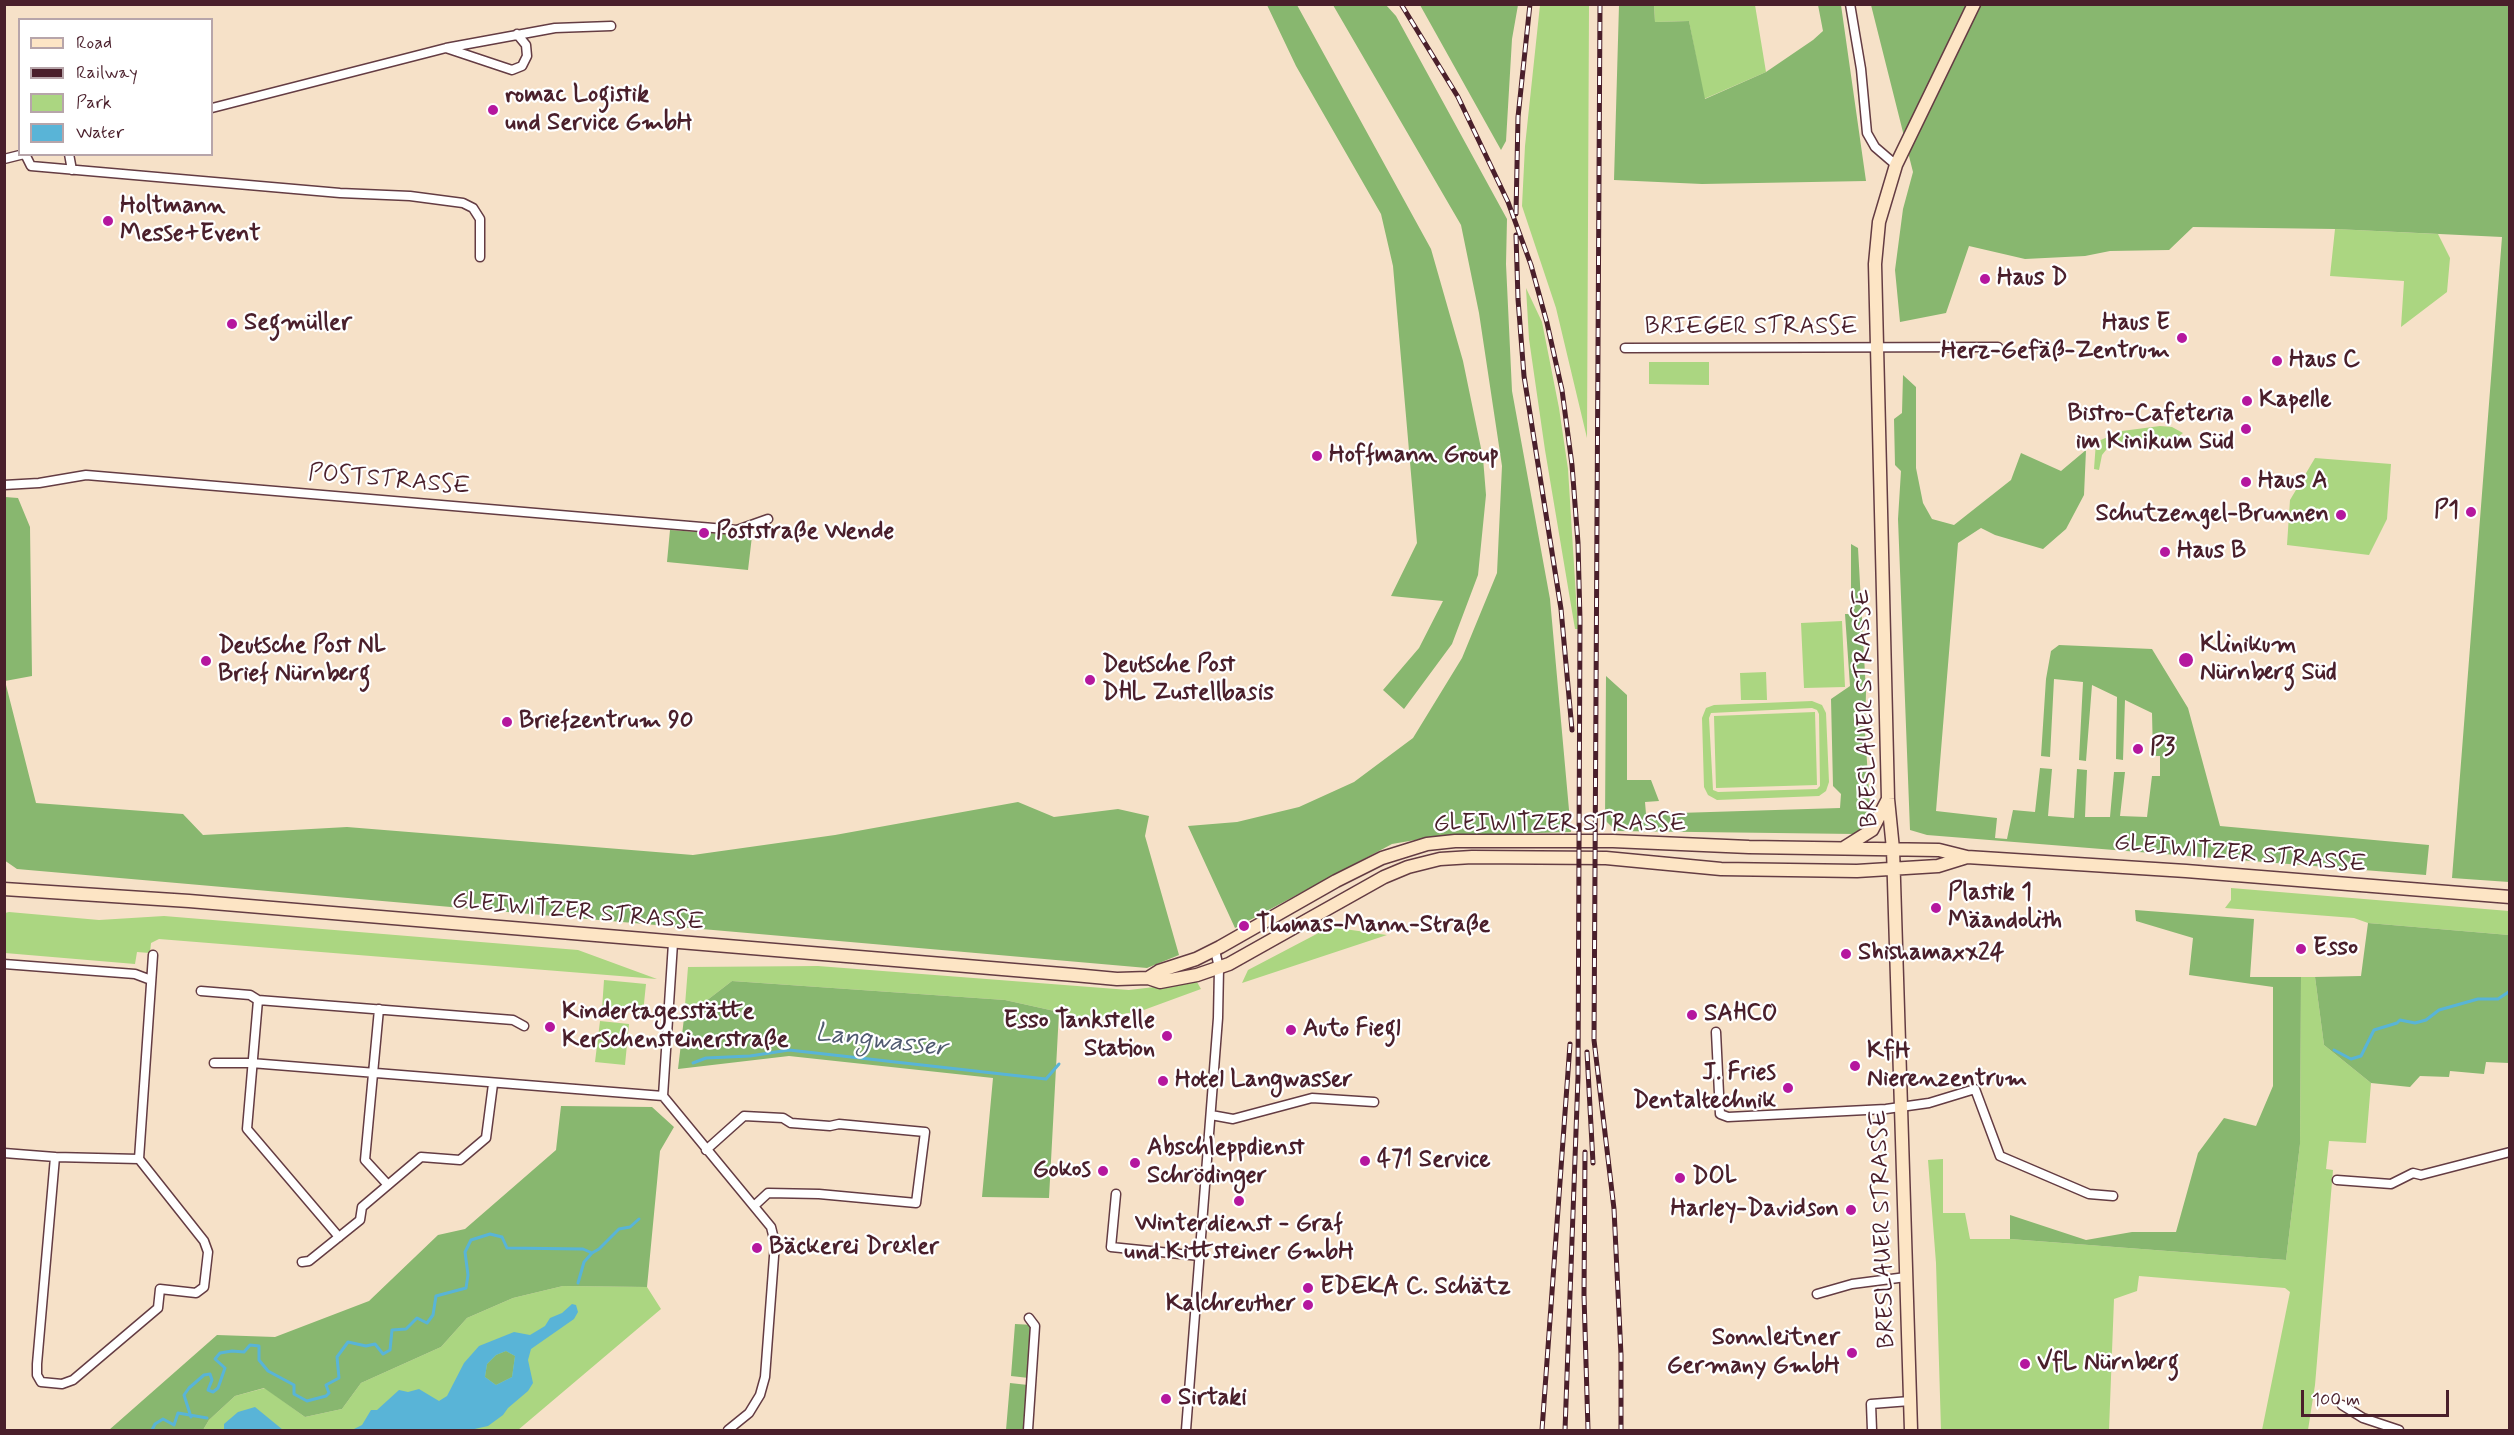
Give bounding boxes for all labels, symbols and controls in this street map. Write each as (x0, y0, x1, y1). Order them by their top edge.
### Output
legend (18, 18, 213, 156)
text: Road (76, 31, 112, 55)
text: Railway (76, 61, 138, 85)
place label: romac Logistik und Service GmbH (505, 82, 693, 138)
text: Park (76, 91, 112, 115)
marker: romac Logistik und Service GmbH (486, 103, 500, 117)
text: Water (76, 121, 124, 145)
place label: Holtmann Messe+Event (120, 193, 261, 249)
marker: Holtmann Messe+Event (101, 214, 115, 228)
place label: Haus D (1997, 265, 2068, 293)
marker: Haus D (1978, 272, 1992, 286)
place label: Segmüller (244, 310, 352, 338)
place label: Haus E Herz-Gefäß-Zentrum (1941, 310, 2170, 366)
street label: BRIEGER STRASSE (1645, 314, 1857, 342)
marker: Segmüller (225, 317, 239, 331)
marker: Haus E Herz-Gefäß-Zentrum (2175, 331, 2189, 345)
place label: Haus C (2289, 347, 2360, 375)
marker: Haus C (2270, 354, 2284, 368)
place label: Kapelle (2259, 387, 2332, 415)
marker: Kapelle (2240, 394, 2254, 408)
place label: Bistro-Cafeteria im Kinikum Süd (2067, 401, 2234, 457)
marker: Bistro-Cafeteria im Kinikum Süd (2239, 422, 2253, 436)
place label: Hoffmann Group (1329, 442, 1499, 470)
marker: Hoffmann Group (1310, 449, 1324, 463)
street label: POSTSTRASSE (307, 460, 471, 502)
place label: Haus A (2258, 468, 2328, 496)
marker: Haus A (2239, 475, 2253, 489)
place label: P1 (2434, 498, 2459, 526)
place label: Schutzengel-Brunnen (2095, 501, 2329, 529)
marker: P1 (2464, 505, 2478, 519)
marker: Schutzengel-Brunnen (2334, 508, 2348, 522)
place label: Poststraße Wende (716, 519, 894, 547)
marker: Poststraße Wende (697, 526, 711, 540)
place label: Haus B (2177, 538, 2246, 566)
marker: Haus B (2158, 545, 2172, 559)
street label: BRESLAUER STRASSE (1848, 588, 1886, 828)
place label: Klinikum Nürnberg Süd (2200, 632, 2337, 688)
place label: Deutsche Post NL Brief Nürnberg (218, 633, 386, 689)
marker: Klinikum Nürnberg Süd (2177, 651, 2195, 669)
place label: Deutsche Post DHL Zustellbasis (1102, 652, 1274, 708)
marker: Deutsche Post NL Brief Nürnberg (199, 654, 213, 668)
marker: Deutsche Post DHL Zustellbasis (1083, 673, 1097, 687)
place label: Briefzentrum 90 (519, 708, 693, 736)
marker: Briefzentrum 90 (500, 715, 514, 729)
place label: P3 (2150, 735, 2175, 763)
marker: P3 (2131, 742, 2145, 756)
street label: GLEIWITZER STRASSE (1433, 811, 1687, 839)
street label: GLEIWITZER STRASSE (2113, 830, 2367, 880)
place label: Plastik 1 Mäandolith (1948, 880, 2062, 936)
street label: GLEIWITZER STRASSE (451, 888, 705, 938)
marker: Plastik 1 Mäandolith (1929, 901, 1943, 915)
place label: Thomas-Mann-Straße (1256, 912, 1490, 940)
marker: Thomas-Mann-Straße (1237, 919, 1251, 933)
place label: Esso (2313, 935, 2358, 963)
place label: Shishamaxx24 (1858, 940, 2004, 968)
marker: Esso (2294, 942, 2308, 956)
marker: Shishamaxx24 (1839, 947, 1853, 961)
place label: Kindertagesstätte Kerschensteinerstraße (562, 999, 789, 1055)
place label: SAHCO (1704, 1001, 1777, 1029)
place label: Esso Tankstelle Station (1003, 1008, 1155, 1064)
marker: SAHCO (1685, 1008, 1699, 1022)
place label: Auto Fiegl (1303, 1016, 1400, 1044)
water label: Langwasser (813, 1018, 949, 1066)
marker: Kindertagesstätte Kerschensteinerstraße (543, 1020, 557, 1034)
marker: Auto Fiegl (1284, 1023, 1298, 1037)
marker: Esso Tankstelle Station (1160, 1029, 1174, 1043)
place label: KfH Nierenzentrum (1867, 1038, 2027, 1094)
marker: KfH Nierenzentrum (1848, 1059, 1862, 1073)
place label: J. Fries Dentaltechnik (1633, 1060, 1776, 1116)
place label: Hotel Langwasser (1175, 1067, 1353, 1095)
marker: Hotel Langwasser (1156, 1074, 1170, 1088)
marker: J. Fries Dentaltechnik (1781, 1081, 1795, 1095)
street label: BRESLAUER STRASSE (1865, 1109, 1903, 1349)
place label: Abschleppdienst Schrödinger (1147, 1135, 1305, 1191)
place label: 471 Service (1377, 1147, 1491, 1175)
marker: 471 Service (1358, 1154, 1372, 1168)
marker: Abschleppdienst Schrödinger (1128, 1156, 1142, 1170)
place label: Gokos (1033, 1157, 1091, 1185)
marker: Gokos (1096, 1164, 1110, 1178)
place label: DOL (1692, 1164, 1737, 1192)
marker: DOL (1673, 1171, 1687, 1185)
marker: Winterdienst - Graf und Kittsteiner GmbH (1232, 1194, 1246, 1208)
place label: Harley-Davidson (1671, 1196, 1839, 1224)
marker: Harley-Davidson (1844, 1203, 1858, 1217)
place label: Winterdienst - Graf und Kittsteiner GmbH (1124, 1211, 1354, 1267)
place label: Bäckerei Drexler (769, 1234, 939, 1262)
marker: Bäckerei Drexler (750, 1241, 764, 1255)
place label: EDEKA C. Schätz (1320, 1274, 1511, 1302)
marker: EDEKA C. Schätz (1301, 1281, 1315, 1295)
place label: Kalchreuther (1166, 1291, 1296, 1319)
marker: Kalchreuther (1301, 1298, 1315, 1312)
place label: Sonnleitner Germany GmbH (1667, 1325, 1840, 1381)
marker: Sonnleitner Germany GmbH (1845, 1346, 1859, 1360)
place label: VfL Nürnberg (2037, 1350, 2179, 1378)
marker: VfL Nürnberg (2018, 1357, 2032, 1371)
scale bar (2304, 1378, 2452, 1416)
place label: Sirtaki (1178, 1385, 1247, 1413)
text: 100 m (2312, 1388, 2360, 1412)
marker: Sirtaki (1159, 1392, 1173, 1406)

